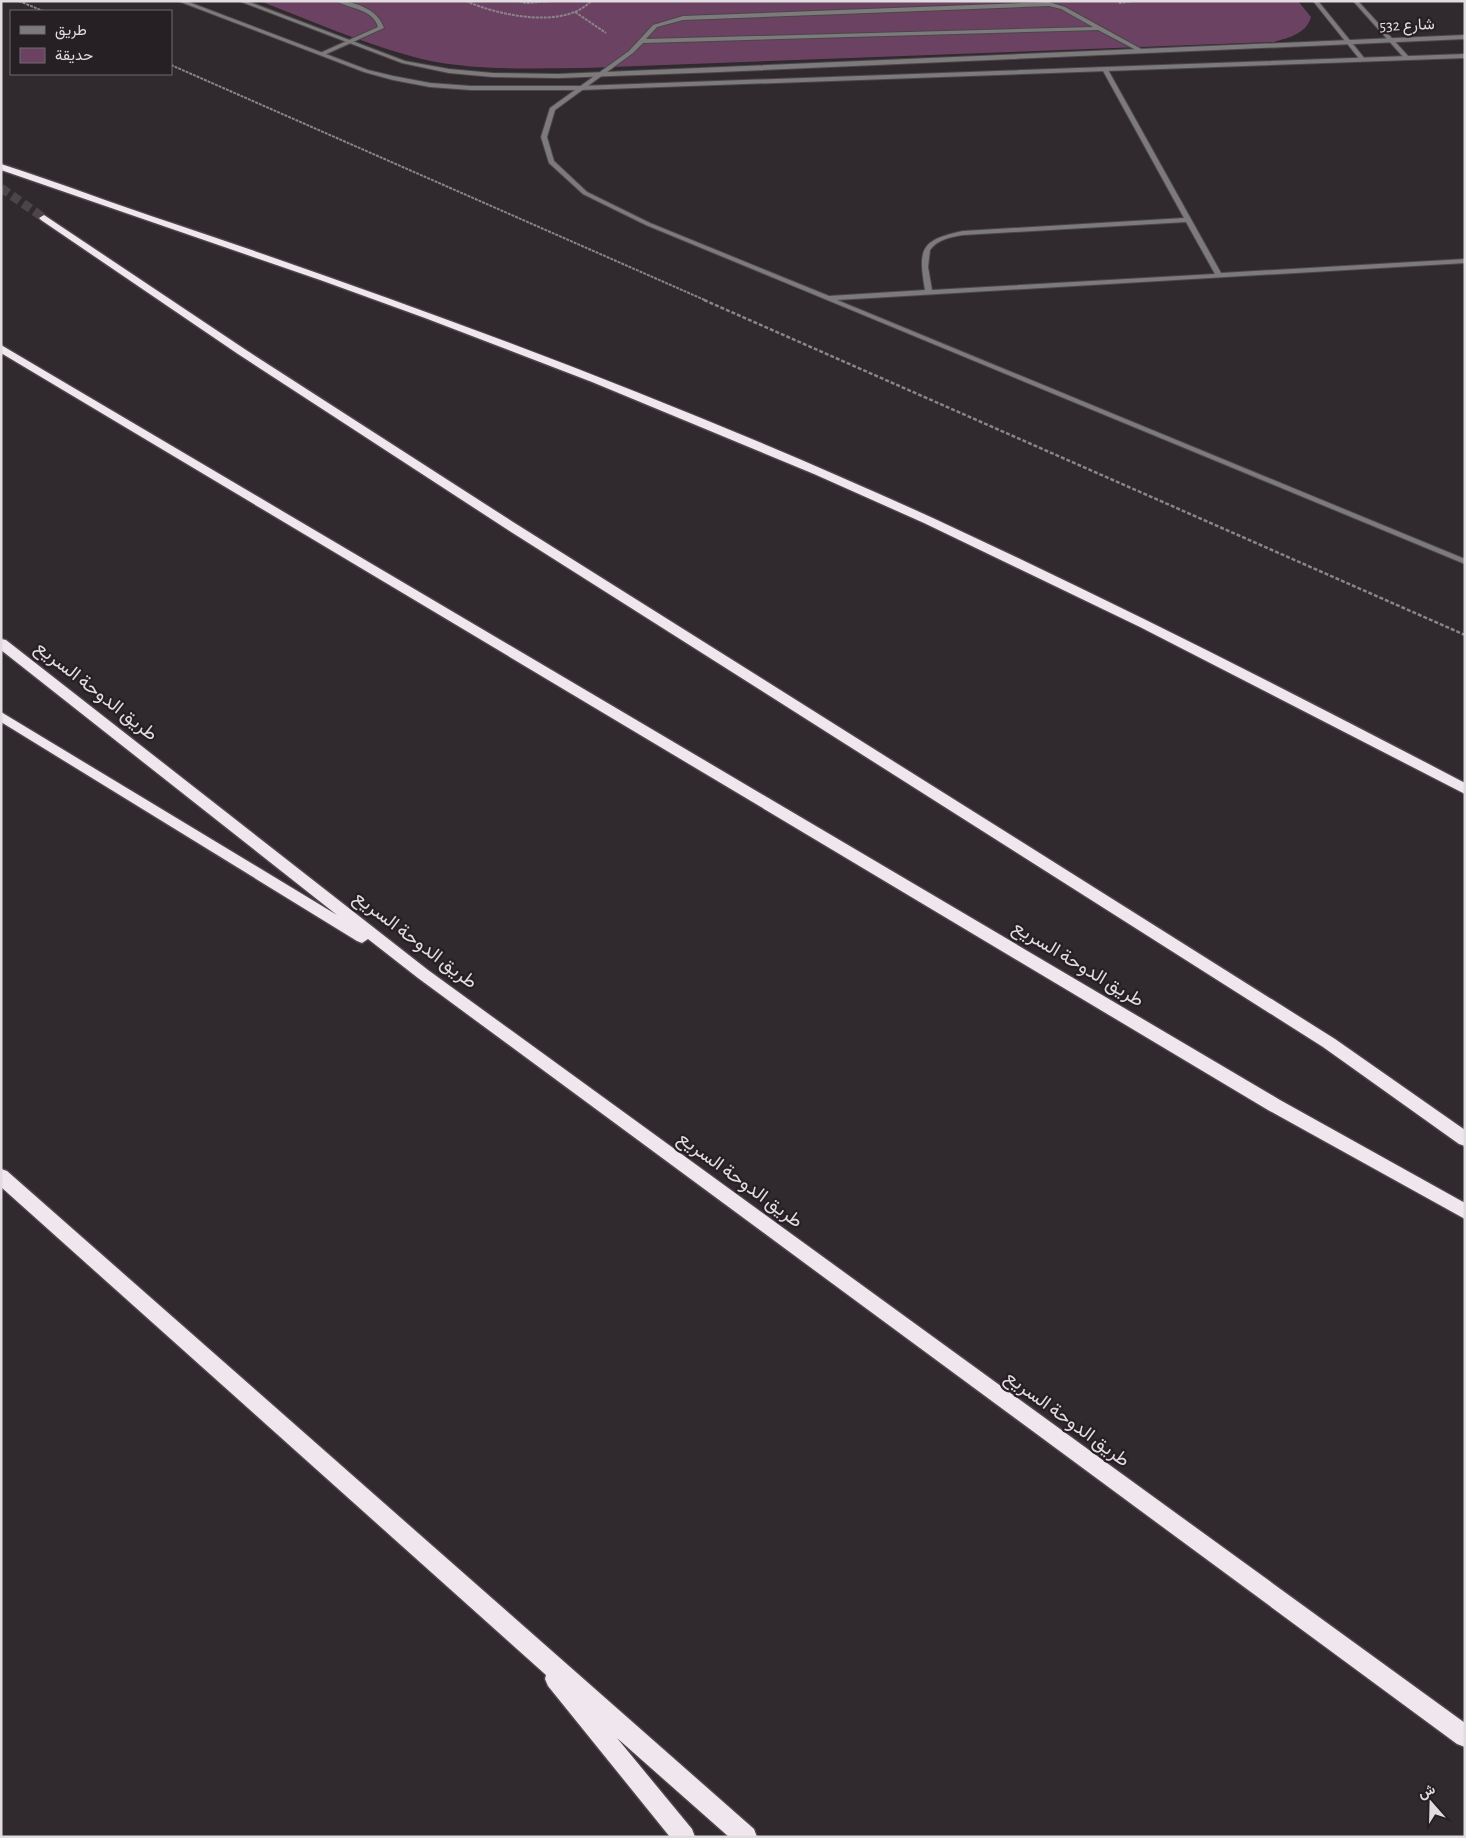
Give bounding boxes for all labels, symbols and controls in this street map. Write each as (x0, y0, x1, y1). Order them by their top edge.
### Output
legend (10, 10, 172, 75)
street label: شارع 532 (1379, 16, 1435, 37)
text: طريق (55, 23, 87, 40)
text: حديقة (55, 48, 93, 64)
street label: طريق الدوحة السريع (30, 638, 161, 747)
street label: طريق الدوحة السريع (348, 888, 480, 995)
street label: طريق الدوحة السريع (1008, 917, 1147, 1013)
street label: طريق الدوحة السريع (672, 1128, 806, 1234)
street label: طريق الدوحة السريع (999, 1367, 1133, 1473)
north arrow (1406, 1778, 1456, 1828)
text: ش (1417, 1782, 1438, 1802)

